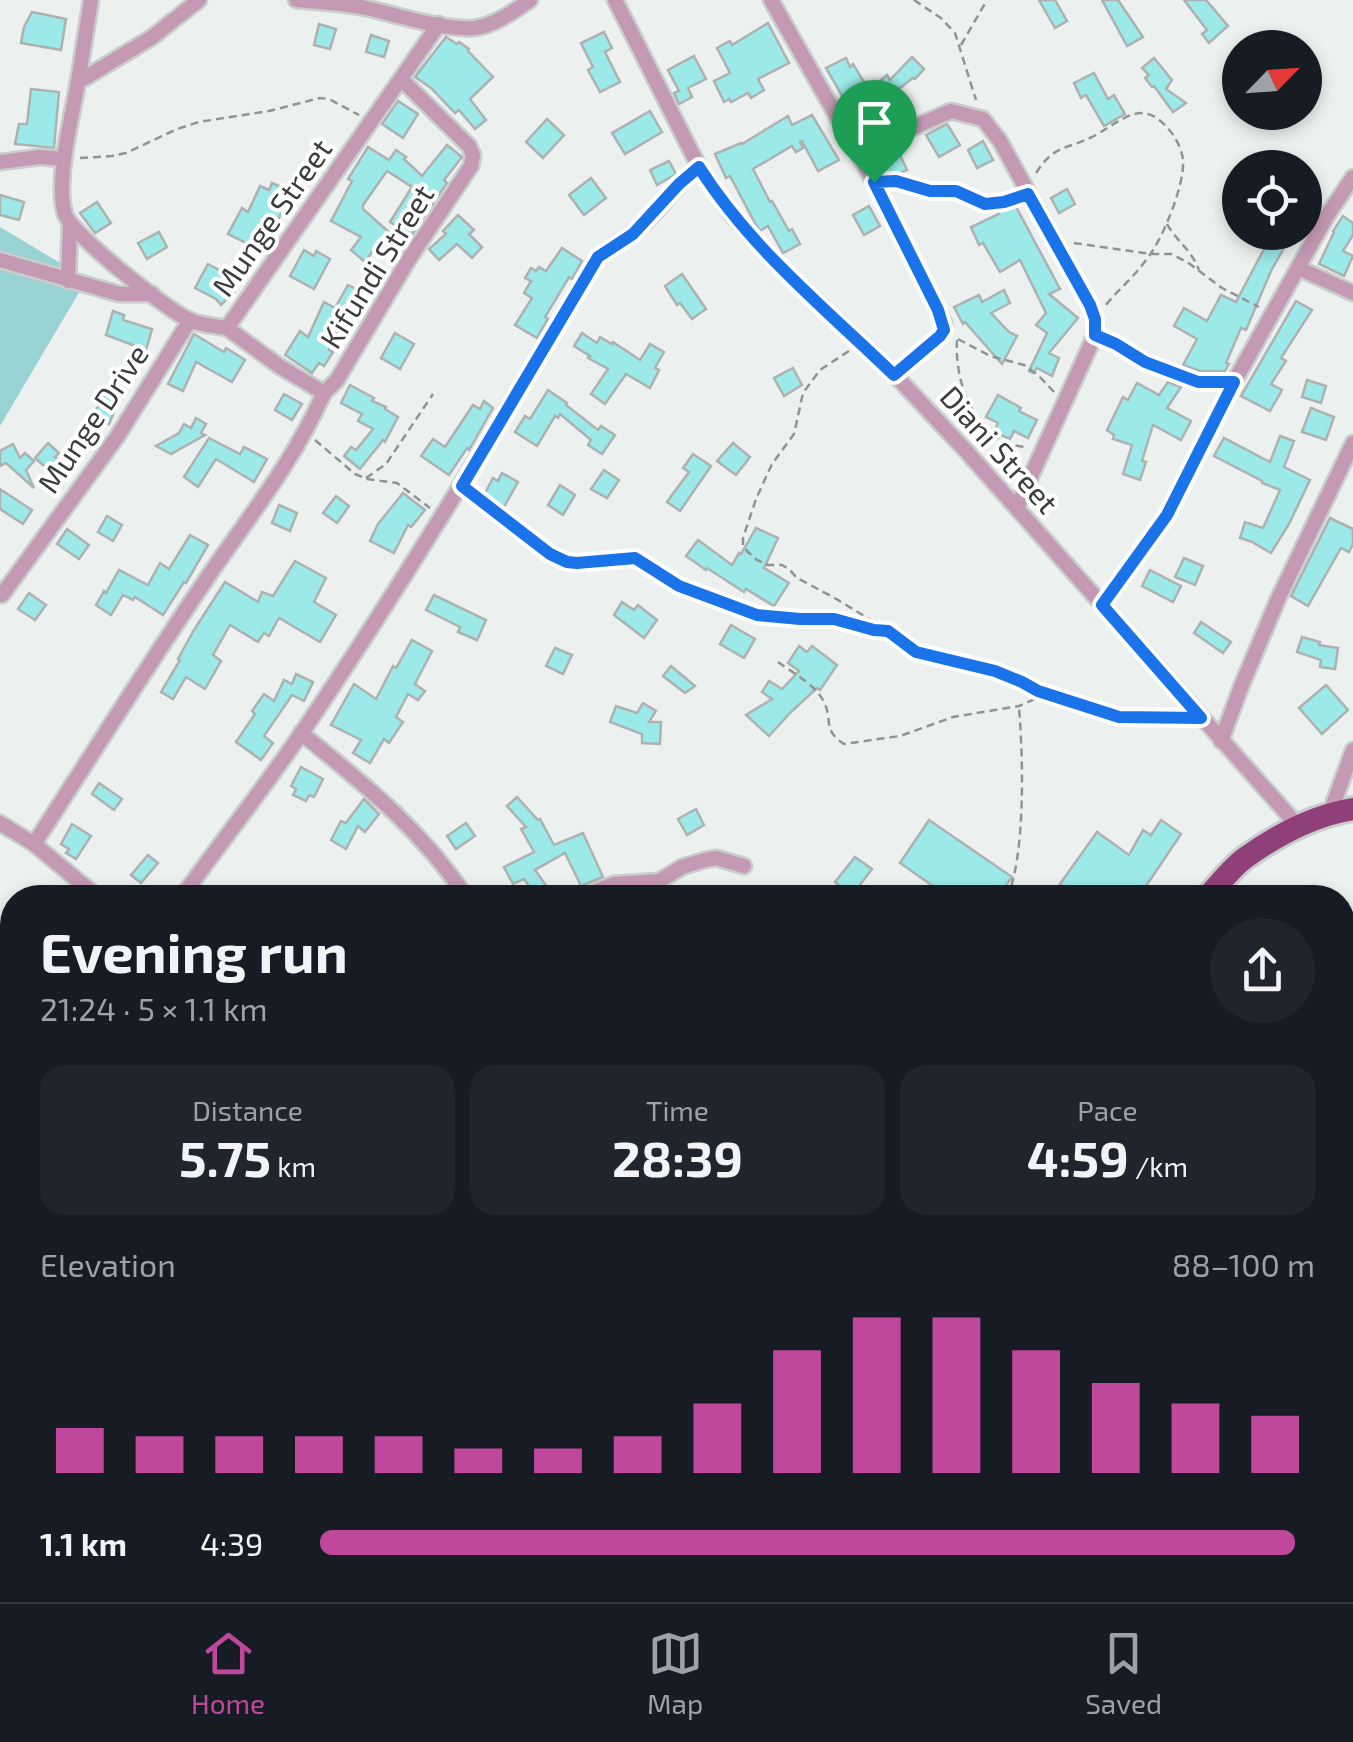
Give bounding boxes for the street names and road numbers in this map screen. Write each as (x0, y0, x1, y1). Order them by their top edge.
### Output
street label: Munge Street (204, 131, 338, 303)
street label: Kifundi Street (312, 178, 440, 354)
street label: Munge Drive (29, 337, 155, 499)
street label: Diani Street (934, 378, 1066, 520)

